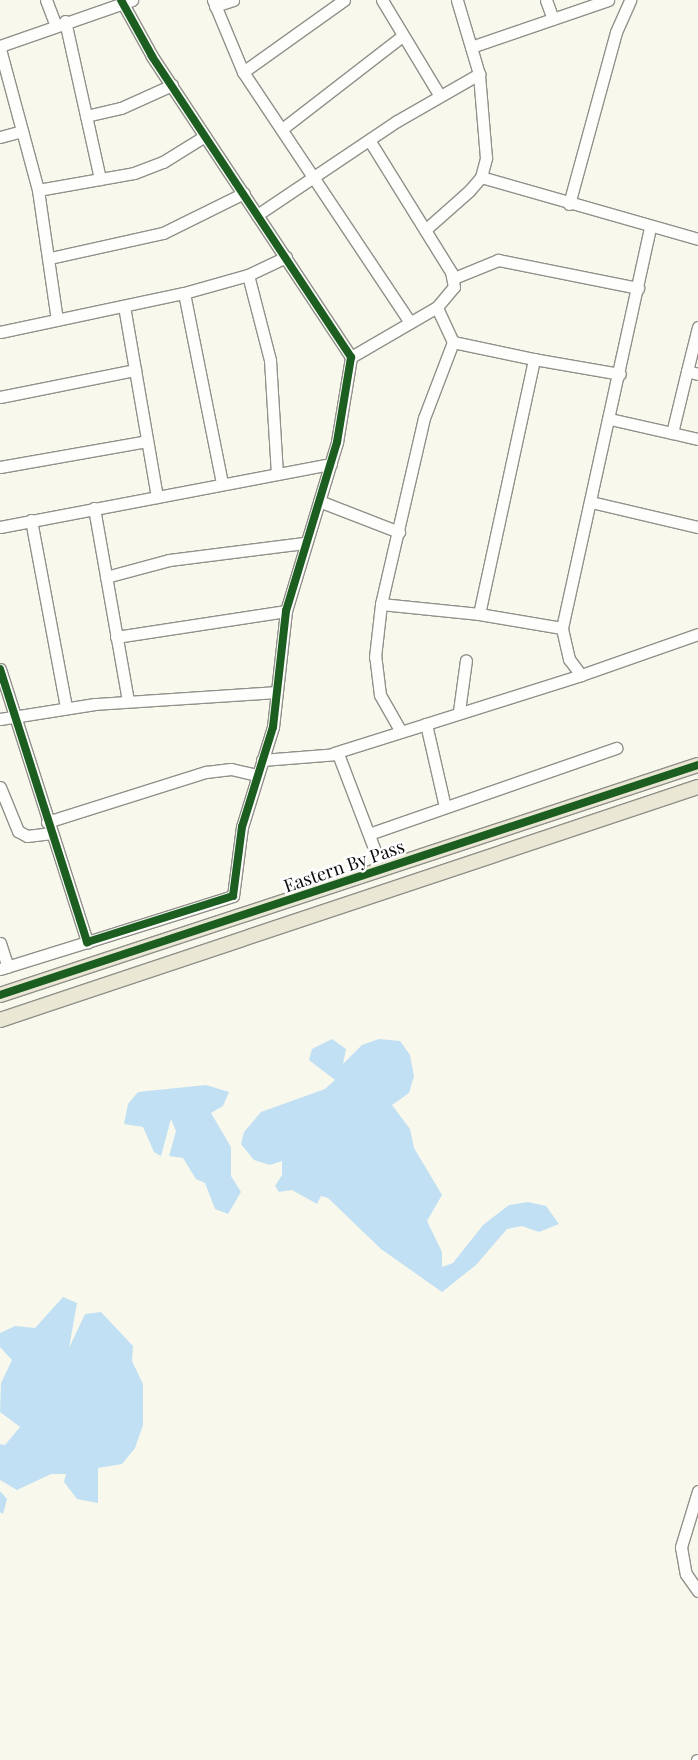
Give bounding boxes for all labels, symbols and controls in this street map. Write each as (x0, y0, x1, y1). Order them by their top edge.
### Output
street label: Eastern By Pass (281, 835, 407, 897)

